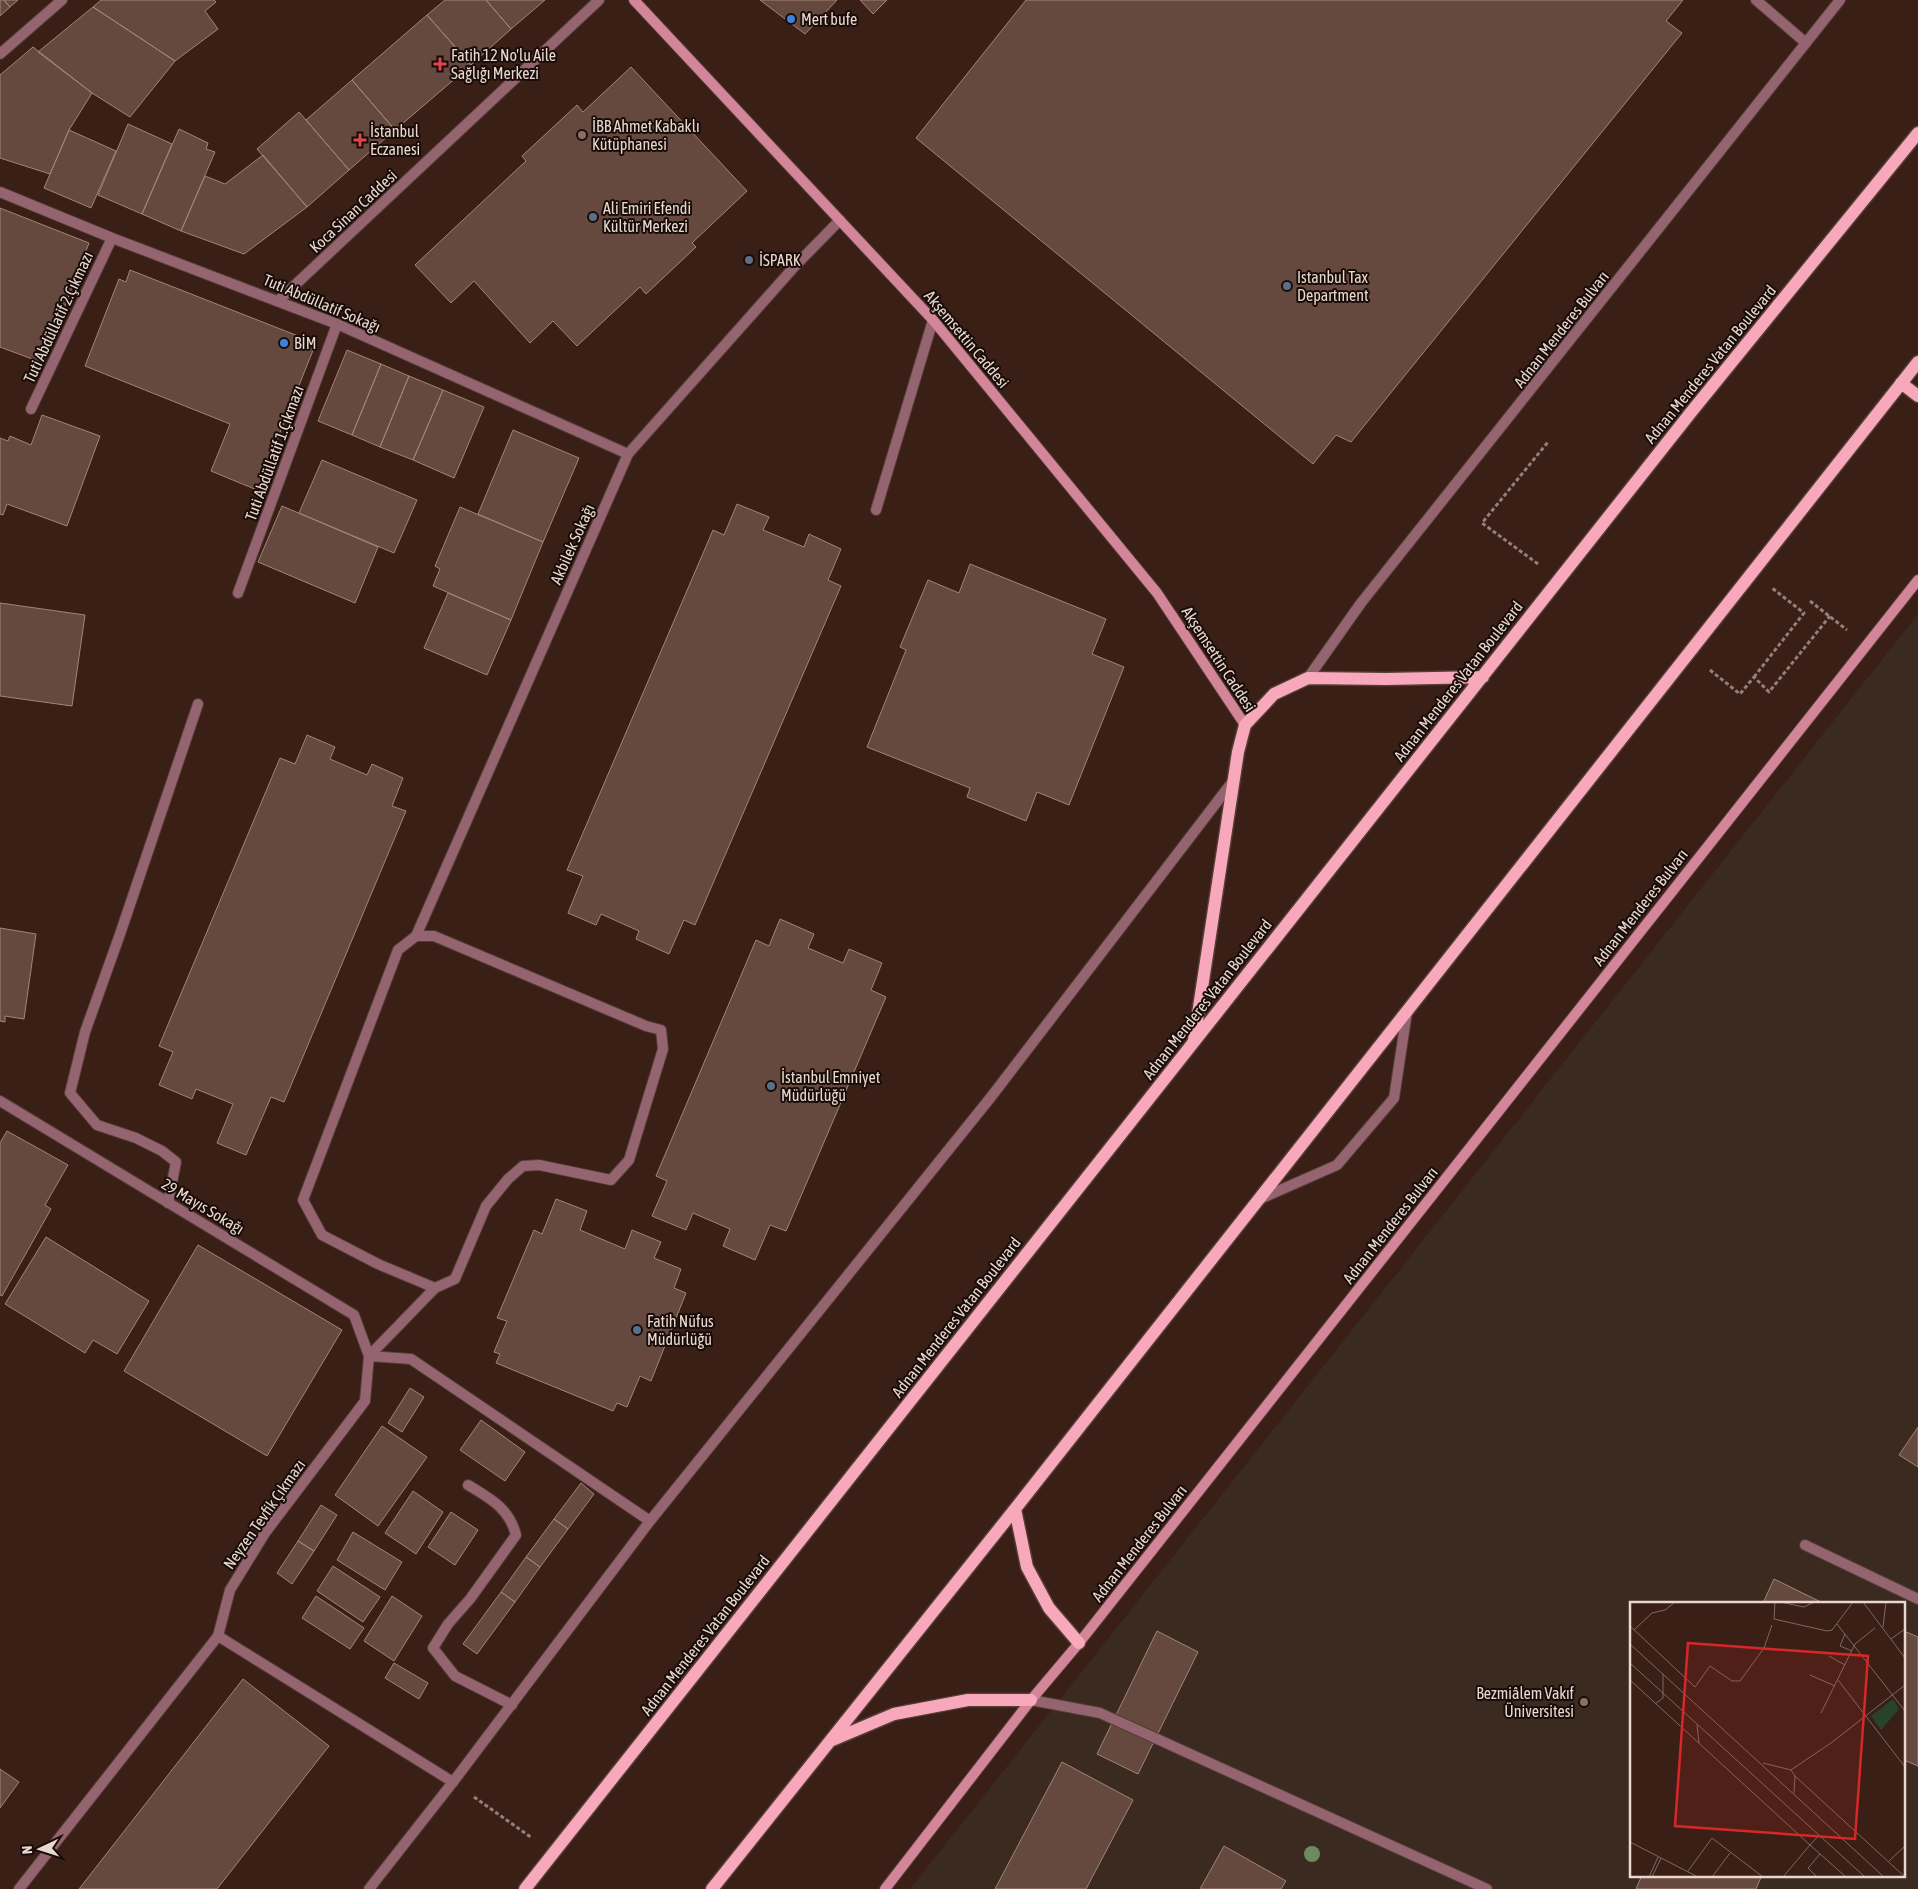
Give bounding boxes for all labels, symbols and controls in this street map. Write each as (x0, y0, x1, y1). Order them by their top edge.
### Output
place label: Mert bufe (801, 10, 857, 28)
marker: Mert bufe (785, 13, 797, 25)
place label: Fatih 12 No'lu Aile Sağlığı Merkezi (451, 46, 556, 83)
marker: Fatih 12 No'lu Aile Sağlığı Merkezi (433, 57, 447, 71)
place label: İBB Ahmet Kabaklı Kütüphanesi (592, 117, 700, 154)
place label: İstanbul Eczanesi (370, 122, 420, 158)
marker: İBB Ahmet Kabaklı Kütüphanesi (576, 129, 588, 141)
marker: İstanbul Eczanesi (354, 134, 366, 146)
street label: Koca Sinan Caddesi (306, 166, 400, 256)
place label: Ali Emiri Efendi Kültür Merkezi (603, 199, 691, 235)
marker: Ali Emiri Efendi Kültür Merkezi (587, 211, 599, 223)
street label: Tuti Abdüllatif 2.Çıkmazı (20, 249, 97, 386)
place label: İSPARK (759, 251, 801, 269)
marker: İSPARK (743, 254, 755, 266)
street label: Adnan Menderes Bulvarı (1510, 267, 1612, 391)
place label: Istanbul Tax Department (1297, 268, 1369, 305)
street label: Tuti Abdüllatif Sokağı (260, 270, 383, 337)
marker: Istanbul Tax Department (1281, 280, 1293, 292)
street label: Adnan Menderes Vatan Boulevard (1641, 281, 1779, 447)
street label: Akşemsettin Caddesi (920, 287, 1013, 392)
place label: BİM (294, 334, 316, 352)
marker: BİM (278, 337, 290, 349)
street label: Tuti Abdüllatif 1.Çıkmazı (241, 383, 308, 523)
street label: Akbilek Sokağı (546, 501, 599, 587)
street label: Adnan Menderes Vatan Boulevard (1390, 597, 1526, 765)
street label: Akşemsettin Caddesi (1178, 603, 1260, 715)
street label: Adnan Menderes Bulvarı (1589, 845, 1691, 969)
street label: Adnan Menderes Vatan Boulevard (1139, 915, 1275, 1083)
place label: İstanbul Emniyet Müdürlüğü (781, 1068, 881, 1105)
marker: İstanbul Emniyet Müdürlüğü (765, 1080, 777, 1092)
street label: Adnan Menderes Bulvarı (1339, 1163, 1441, 1287)
street label: 29 Mayıs Sokağı (158, 1174, 247, 1238)
street label: Adnan Menderes Vatan Boulevard (888, 1233, 1024, 1401)
place label: Fatih Nüfus Müdürlüğü (647, 1312, 714, 1349)
marker: Fatih Nüfus Müdürlüğü (631, 1324, 643, 1336)
street label: Neyzen Tevfik Çıkmazı (220, 1456, 309, 1573)
street label: Adnan Menderes Bulvarı (1088, 1481, 1190, 1605)
street label: Adnan Menderes Vatan Boulevard (637, 1551, 773, 1719)
inset map (1630, 1602, 1906, 1876)
place label: Bezmiâlem Vakıf Üniversitesi (1476, 1684, 1575, 1720)
marker: Bezmiâlem Vakıf Üniversitesi (1578, 1696, 1590, 1708)
north arrow (15, 1824, 65, 1874)
text: N (19, 1845, 35, 1855)

